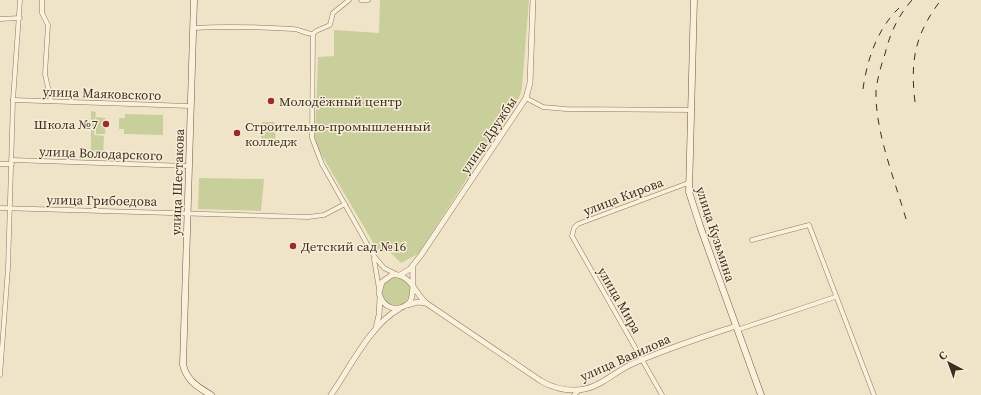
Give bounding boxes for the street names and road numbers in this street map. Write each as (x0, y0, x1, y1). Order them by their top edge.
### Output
street label: улица Маяковского (42, 83, 162, 104)
street label: улица Дружбы (456, 93, 521, 177)
street label: улица Шестакова (167, 128, 188, 236)
street label: улица Володарского (39, 143, 163, 164)
street label: улица Кирова (581, 173, 666, 220)
street label: улица Кузьмина (692, 184, 739, 284)
street label: улица Грибоедова (47, 191, 158, 210)
street label: улица Мира (594, 264, 646, 337)
street label: улица Вавилова (577, 330, 673, 385)

